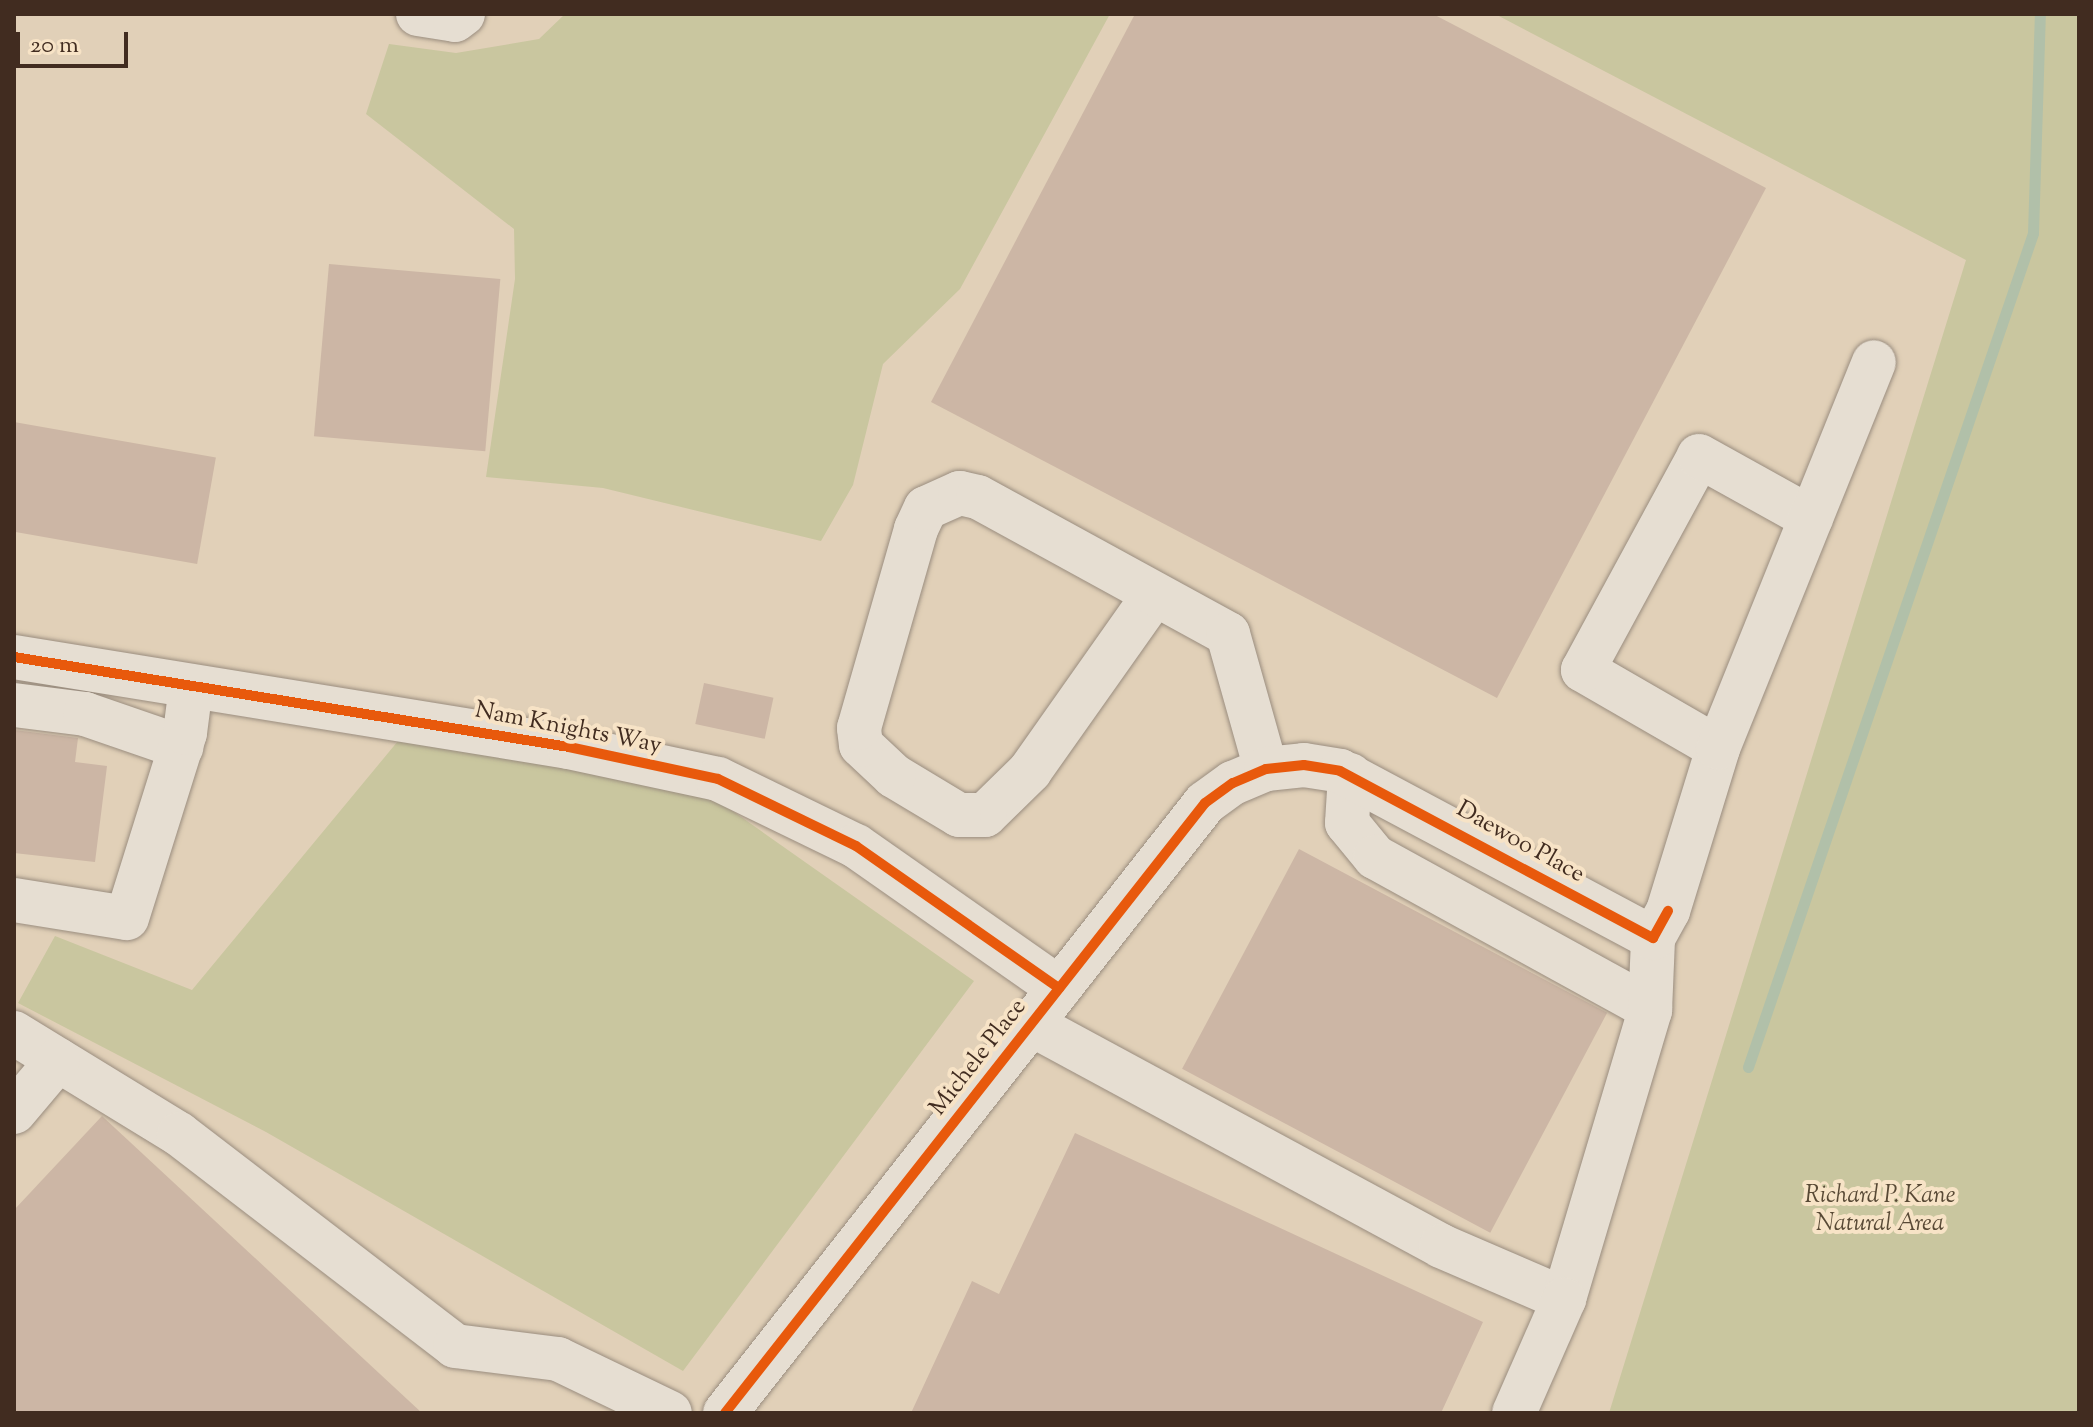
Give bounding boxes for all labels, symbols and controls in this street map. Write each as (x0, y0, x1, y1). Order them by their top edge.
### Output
scale bar (20, 16, 132, 66)
text: 20 m (30, 29, 79, 63)
street label: Nam Knights Way (472, 697, 664, 761)
street label: Daewoo Place (1451, 796, 1589, 890)
street label: Michele Place (925, 994, 1033, 1122)
park label: Richard P. Kane Natural Area (1805, 1183, 1955, 1239)

